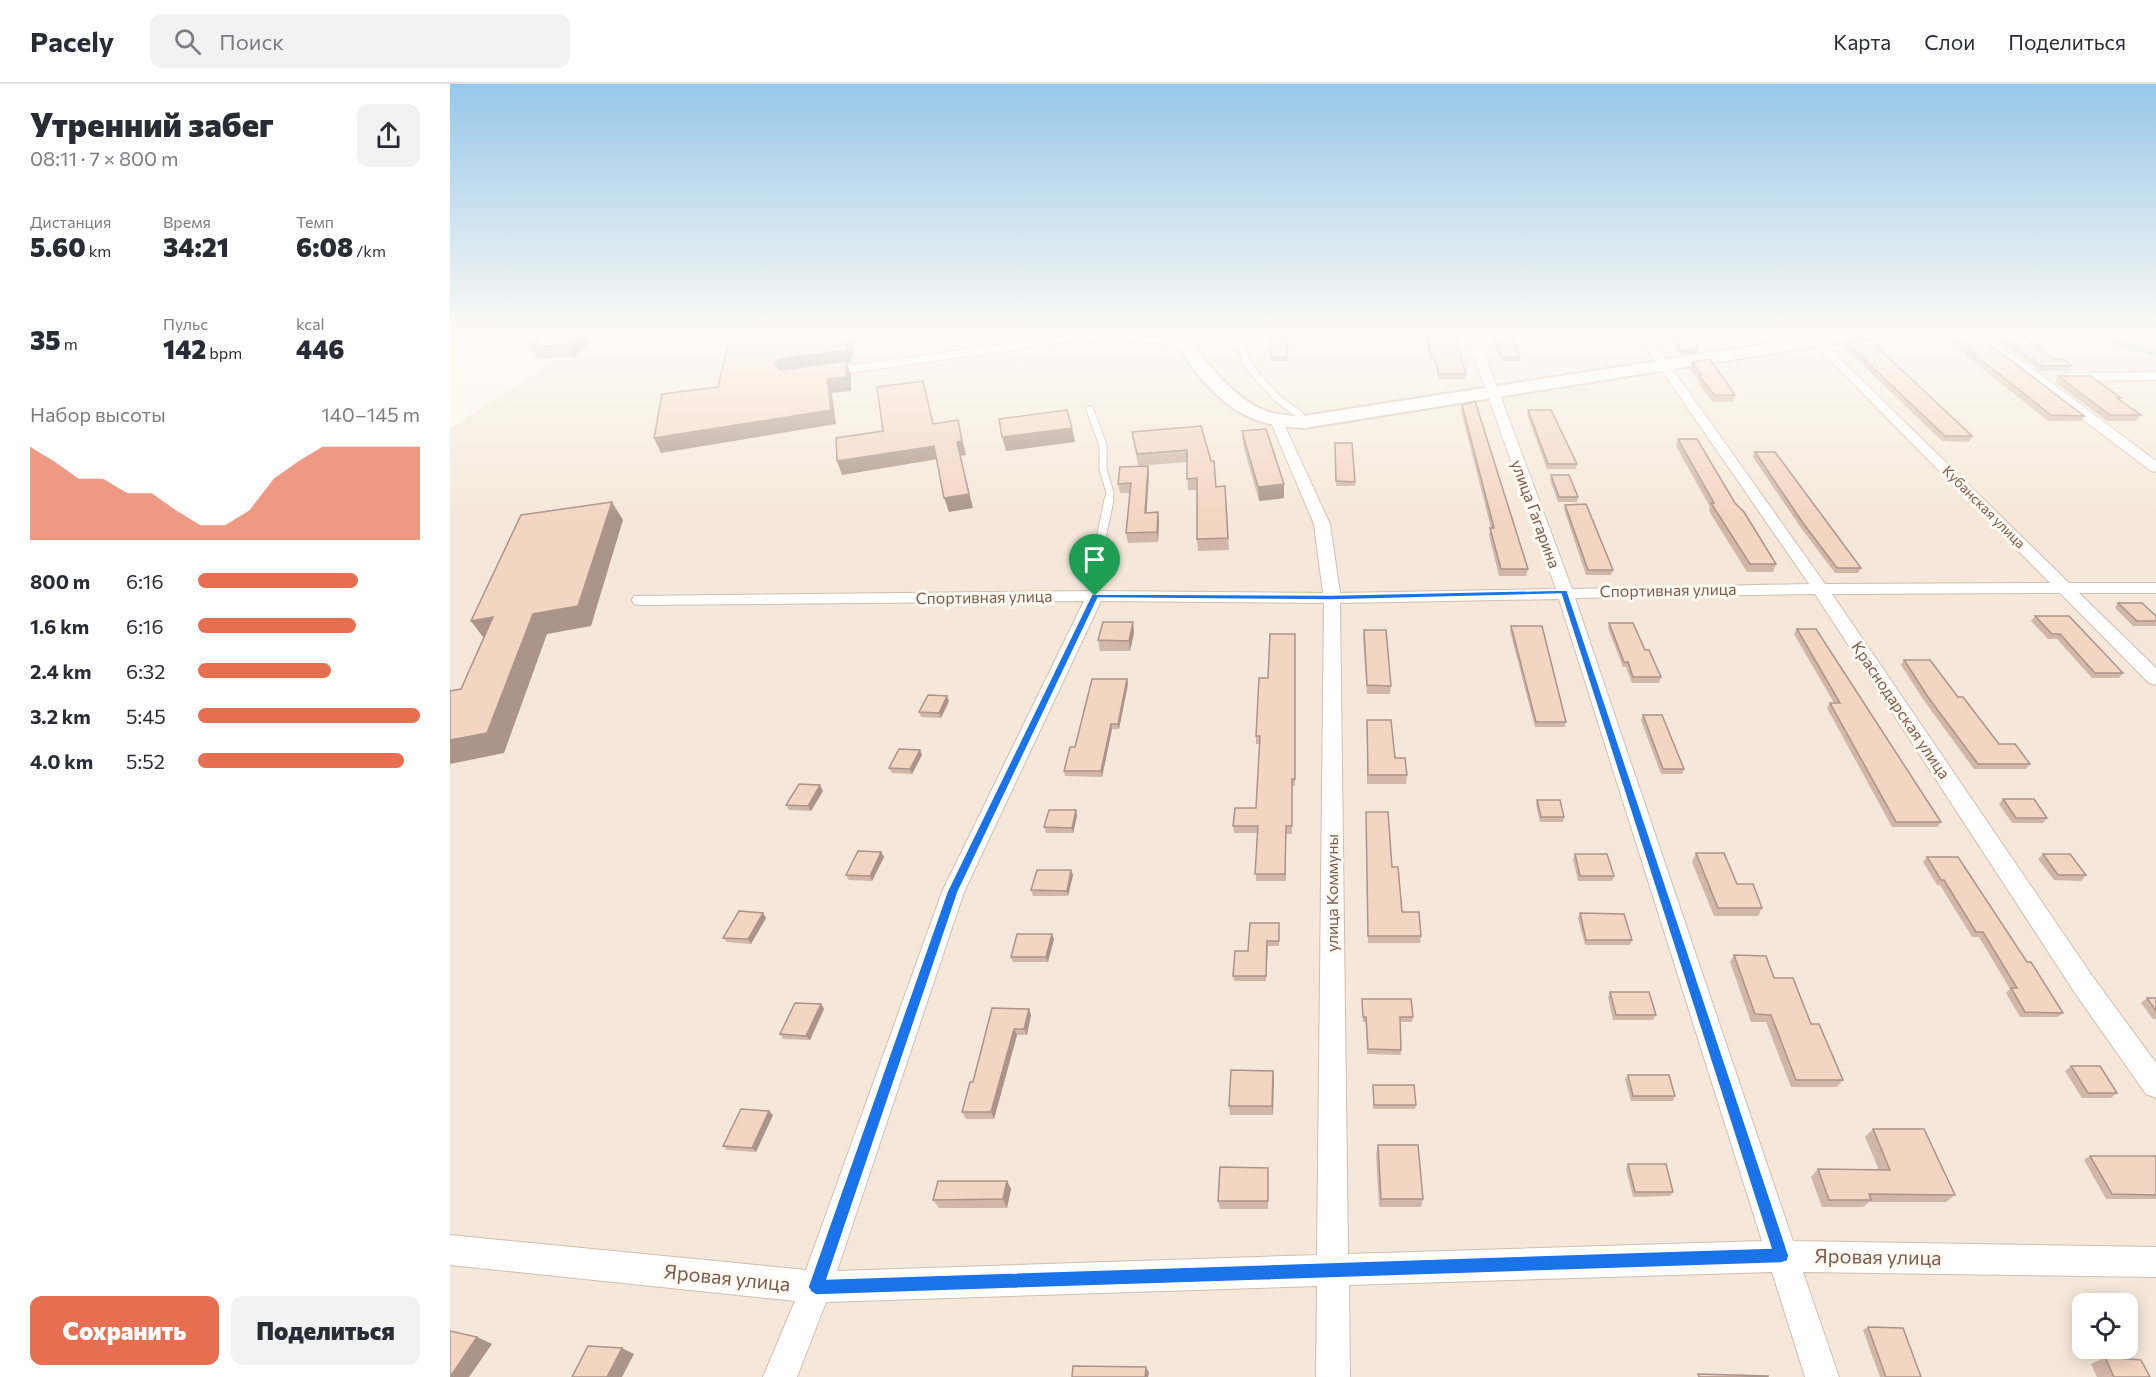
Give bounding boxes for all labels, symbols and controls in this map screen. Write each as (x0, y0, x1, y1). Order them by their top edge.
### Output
search box (150, 14, 570, 68)
text: Pacely (30, 24, 114, 58)
icon: search (171, 25, 204, 58)
text: Поиск (219, 28, 284, 55)
text: Карта (1833, 29, 1891, 54)
text: Слои (1924, 29, 1975, 54)
text: Поделиться (2008, 29, 2126, 54)
text: Утренний забег (30, 103, 274, 144)
button: share (357, 104, 420, 167)
text: 08:11 · 7 × 800 m (30, 146, 178, 170)
text: Дистанция (30, 212, 111, 231)
text: Время (163, 212, 211, 231)
text: Темп (296, 212, 334, 231)
text: 5.60 (30, 231, 86, 262)
text: 34:21 (163, 231, 229, 262)
text: 6:08 (296, 231, 353, 262)
text: km (86, 241, 111, 260)
text: /km (353, 241, 386, 260)
text: Пульс (163, 314, 208, 333)
text: kcal (296, 314, 325, 333)
text: 35 (30, 324, 61, 355)
text: 142 (163, 333, 206, 364)
text: 446 (296, 333, 345, 364)
text: m (61, 334, 78, 353)
text: bpm (206, 343, 242, 362)
text: Набор высоты (30, 402, 166, 426)
text: 140–145 m (321, 402, 420, 426)
street label: улица Гагарина (1508, 457, 1565, 571)
street label: Кубанская улица (1939, 462, 2029, 552)
pin (1069, 534, 1120, 596)
icon: arrive (1078, 543, 1111, 576)
text: 800 m (30, 569, 90, 593)
text: 6:16 (126, 569, 164, 593)
street label: Спортивная улица (1599, 579, 1736, 600)
street label: Спортивная улица (915, 586, 1052, 607)
text: 1.6 km (30, 614, 89, 638)
text: 6:16 (126, 614, 164, 638)
street label: Краснодарская улица (1848, 637, 1955, 782)
text: 2.4 km (30, 659, 92, 683)
text: 6:32 (126, 659, 165, 683)
text: 3.2 km (30, 704, 91, 728)
text: 5:45 (126, 704, 166, 728)
text: 4.0 km (30, 749, 93, 773)
text: 5:52 (126, 749, 165, 773)
street label: улица Коммуны (1322, 834, 1341, 952)
street label: Яровая улица (1814, 1243, 1942, 1269)
street label: Яровая улица (663, 1258, 792, 1296)
map controls (2072, 1293, 2138, 1359)
button: locate (2072, 1293, 2138, 1359)
button: Сохранить (30, 1296, 219, 1365)
button: Поделиться (231, 1296, 420, 1365)

